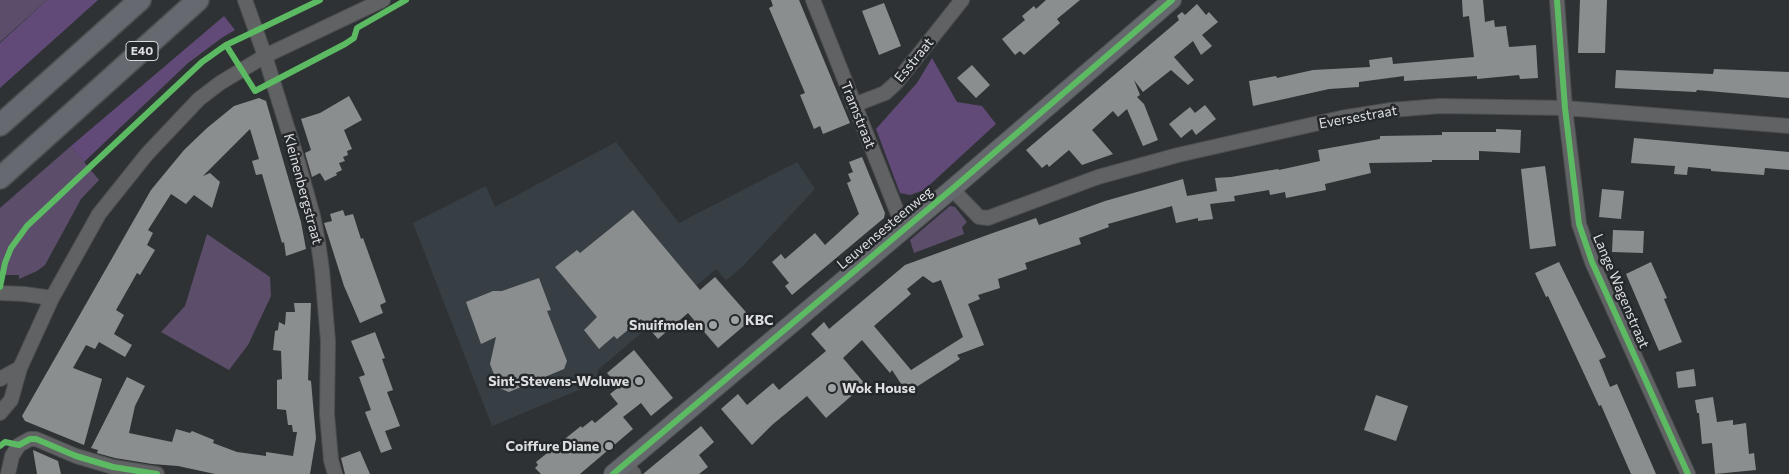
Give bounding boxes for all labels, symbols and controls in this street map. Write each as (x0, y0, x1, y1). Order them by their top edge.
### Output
street label: Esstraat (891, 34, 937, 86)
road number: E40 (126, 41, 158, 60)
street label: Tramstraat (837, 79, 879, 151)
street label: Eversestraat (1317, 102, 1399, 132)
street label: Kleinenbergstraat (280, 132, 326, 246)
street label: Leuvensesteenweg (834, 183, 936, 273)
street label: Lange Wagenstraat (1589, 231, 1653, 351)
place label: KBC (745, 312, 774, 328)
marker: KBC (729, 314, 741, 326)
place label: Snuifmolen (629, 317, 703, 333)
marker: Snuifmolen (707, 319, 719, 331)
place label: Sint-Stevens-Woluwe (488, 373, 629, 389)
marker: Sint-Stevens-Woluwe (633, 375, 645, 387)
place label: Wok House (842, 380, 915, 396)
marker: Wok House (826, 382, 838, 394)
place label: Coiffure Diane (505, 438, 599, 454)
marker: Coiffure Diane (603, 440, 615, 452)

